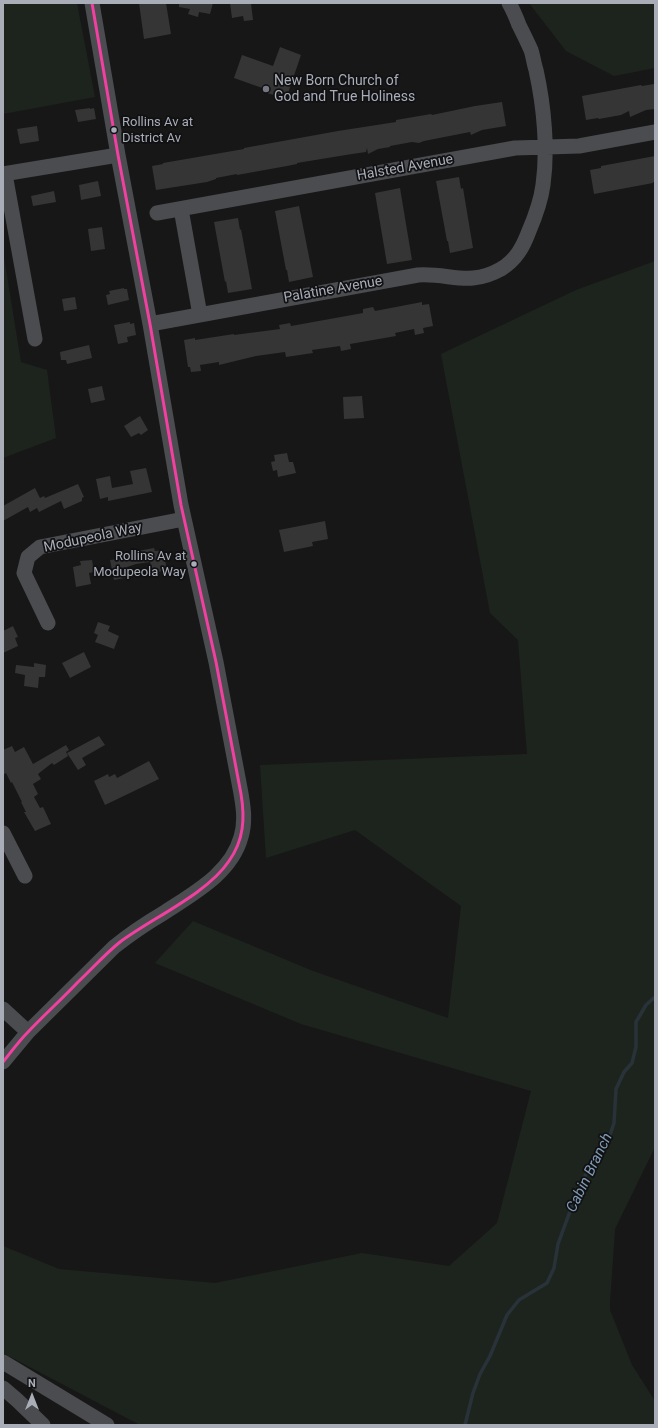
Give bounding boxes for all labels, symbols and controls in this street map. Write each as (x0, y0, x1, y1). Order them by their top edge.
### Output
place label: New Born Church of God and True Holiness (274, 73, 415, 106)
marker: New Born Church of God and True Holiness (261, 84, 271, 94)
place label: Rollins Av at District Av (122, 115, 193, 146)
marker: Rollins Av at District Av (109, 125, 119, 135)
street label: Halsted Avenue (356, 151, 454, 185)
street label: Palatine Avenue (282, 273, 384, 307)
street label: Modupeola Way (42, 519, 144, 557)
place label: Rollins Av at Modupeola Way (93, 549, 186, 580)
marker: Rollins Av at Modupeola Way (189, 559, 199, 569)
water label: Cabin Branch (563, 1130, 617, 1216)
north arrow (12, 1376, 52, 1416)
text: N (28, 1377, 36, 1390)

